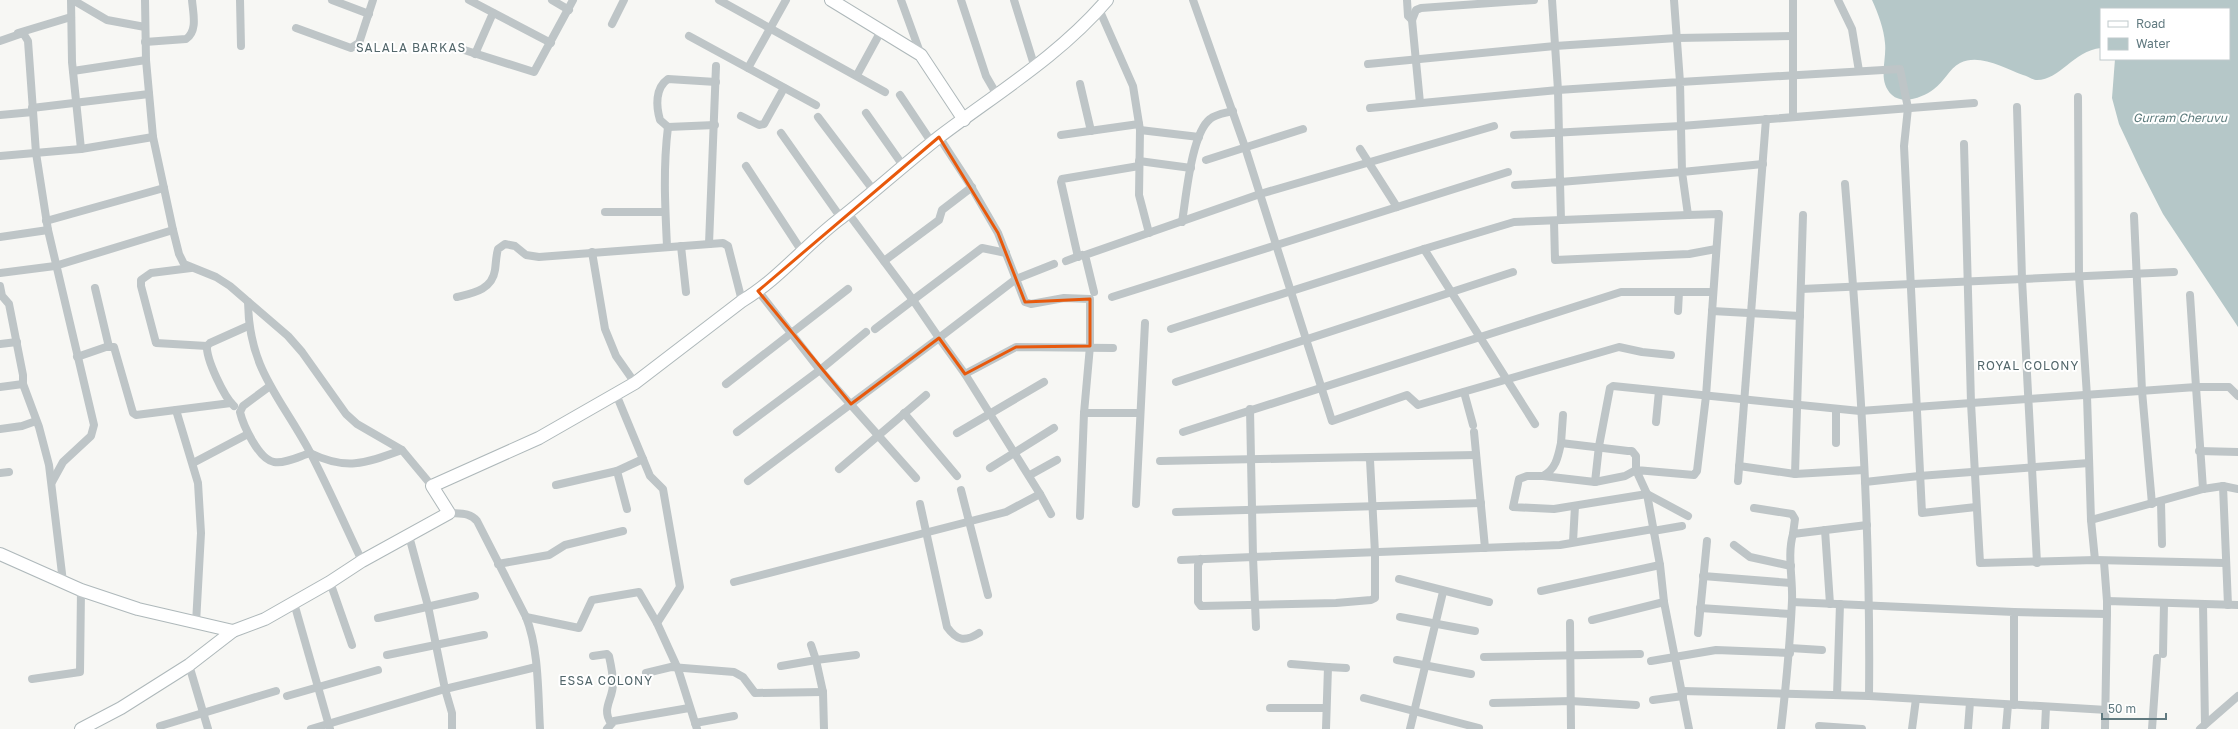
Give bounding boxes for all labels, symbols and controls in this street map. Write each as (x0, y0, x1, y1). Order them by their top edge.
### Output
legend (2100, 8, 2230, 60)
text: Road (2136, 16, 2165, 31)
text: Water (2136, 36, 2170, 51)
district label: SALALA BARKAS (356, 40, 466, 55)
water label: Gurram Cheruvu (2133, 110, 2228, 125)
district label: ROYAL COLONY (1977, 358, 2079, 373)
district label: ESSA COLONY (559, 673, 653, 688)
scale bar (2102, 695, 2166, 721)
text: 50 m (2108, 701, 2136, 716)

